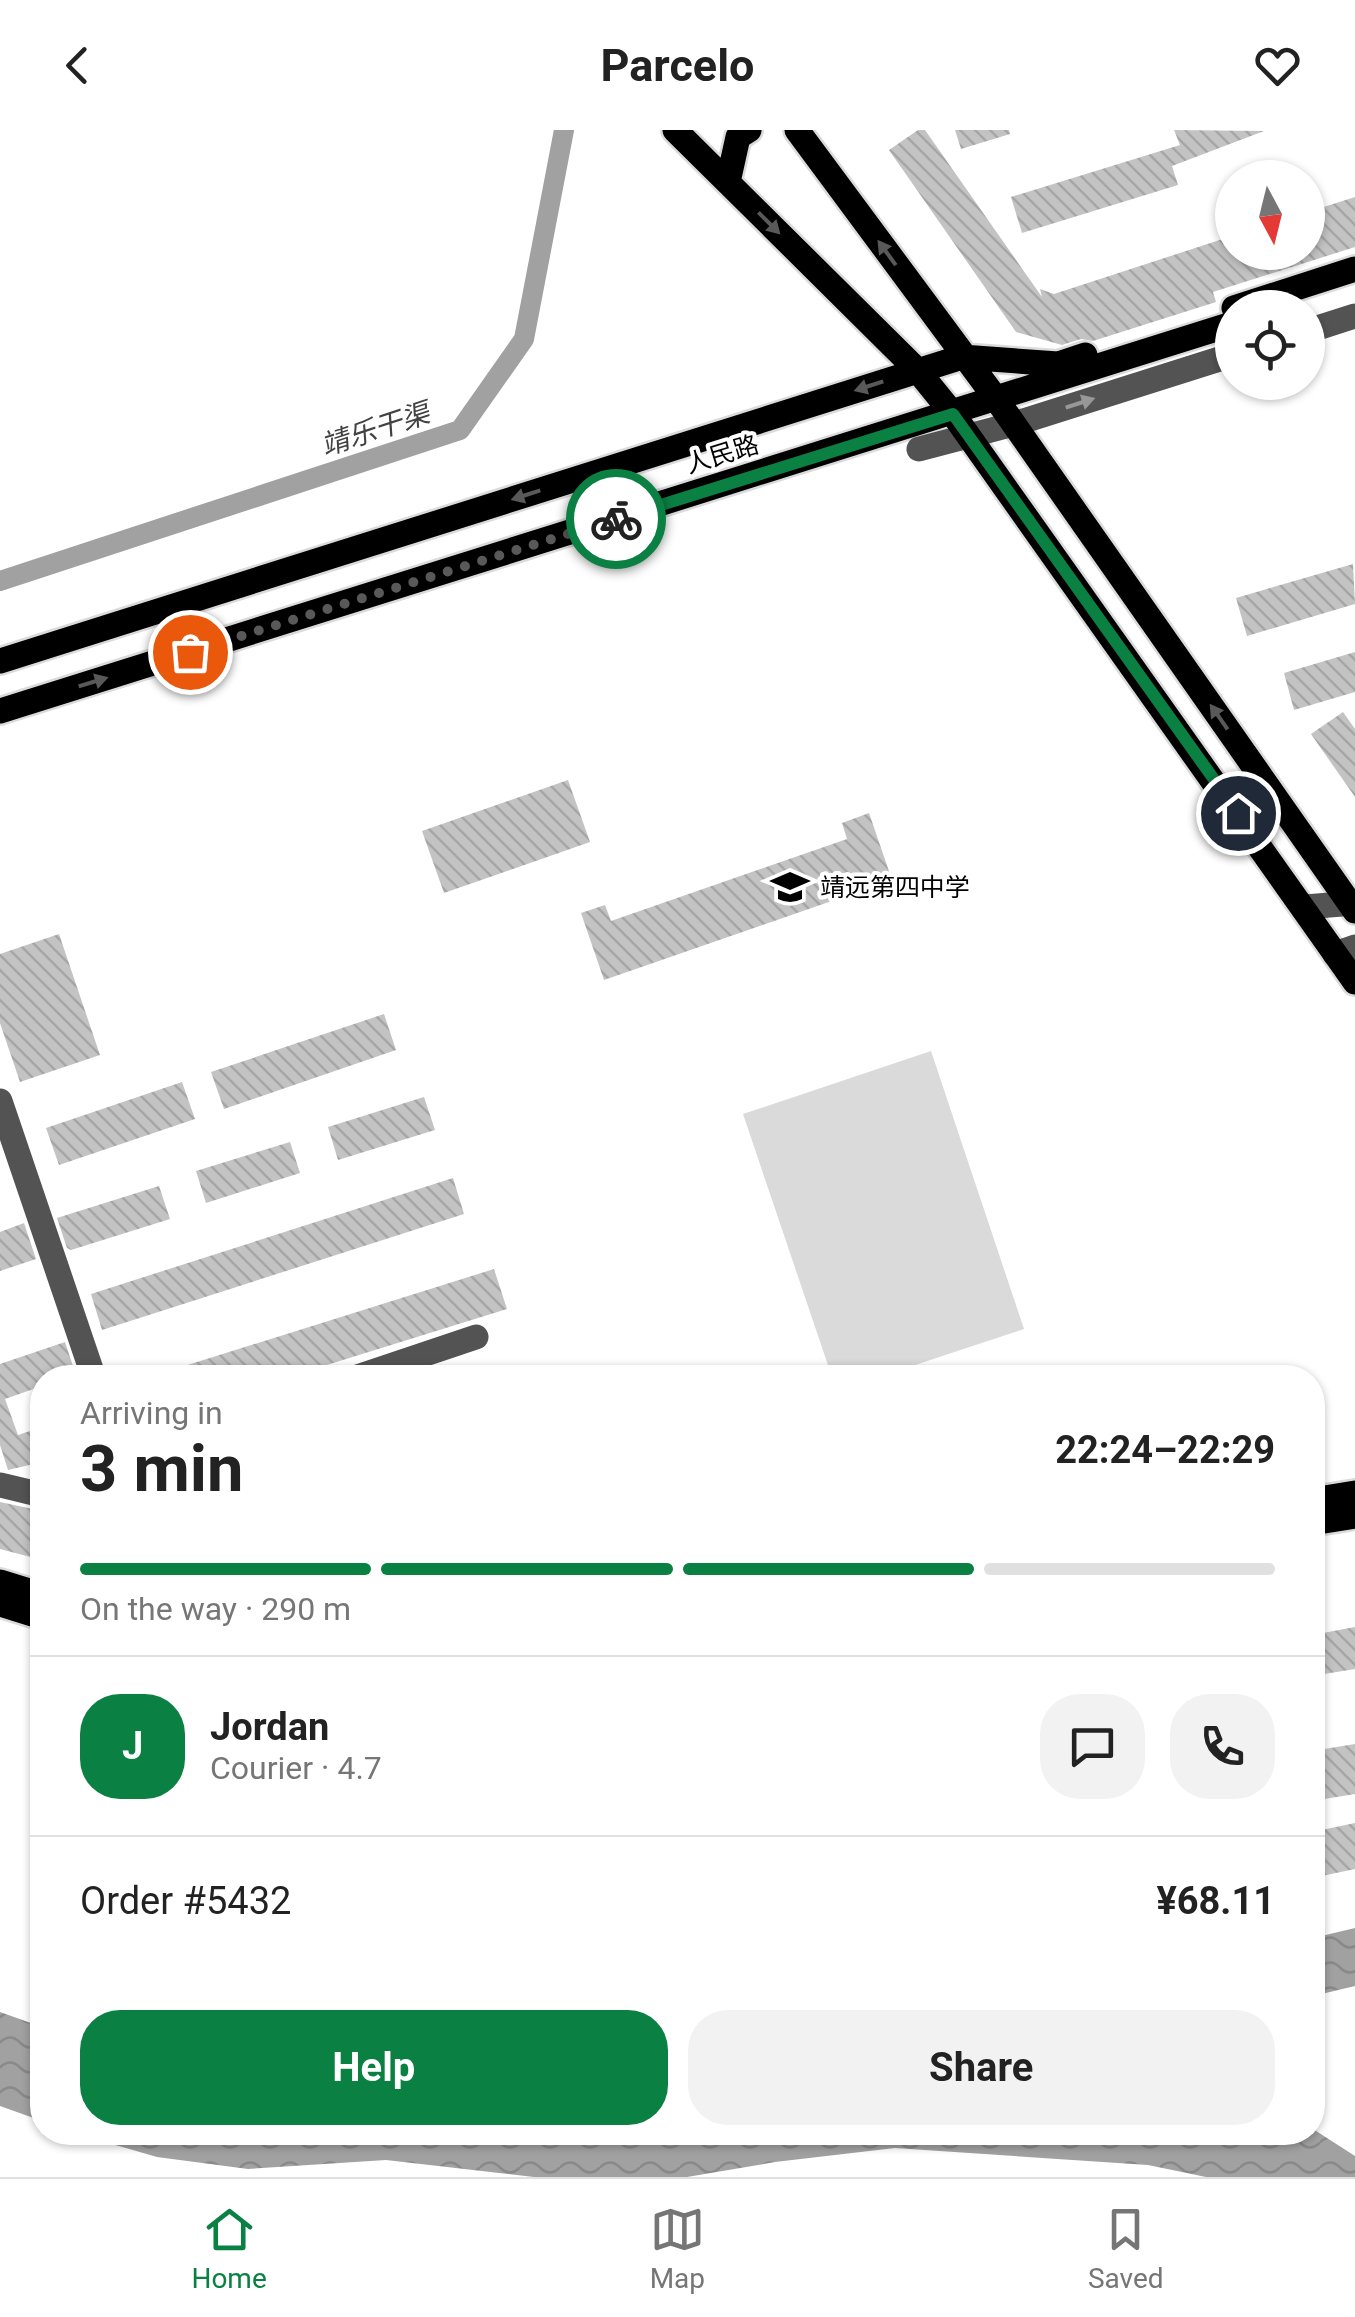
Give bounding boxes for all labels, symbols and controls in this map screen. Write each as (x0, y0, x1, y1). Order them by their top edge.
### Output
icon: back (50, 38, 105, 93)
icon: heart (1250, 38, 1305, 93)
text: Parcelo (601, 39, 754, 92)
north arrow (1215, 160, 1325, 270)
map controls (1215, 160, 1325, 400)
one-way arrow (757, 211, 781, 235)
one-way arrow (878, 240, 897, 267)
button: locate (1215, 290, 1325, 400)
one-way arrow (854, 380, 884, 395)
one-way arrow (1066, 394, 1096, 409)
water label: 靖乐干渠 (317, 395, 437, 462)
street label: 人民路 (682, 430, 762, 479)
courier (566, 469, 666, 569)
one-way arrow (511, 488, 541, 503)
icon: bike (589, 492, 644, 547)
pin (148, 610, 233, 695)
icon: bag (163, 625, 218, 680)
one-way arrow (78, 674, 109, 689)
one-way arrow (1210, 704, 1229, 730)
pin (1196, 771, 1281, 856)
icon: home (1211, 786, 1266, 841)
school or university icon: 靖远第四中学 (769, 866, 811, 908)
place label: 靖远第四中学 (820, 873, 970, 902)
text: Arriving in (80, 1394, 223, 1432)
text: 22:24–22:29 (1055, 1428, 1275, 1472)
text: 3 min (80, 1431, 243, 1507)
text: On the way · 290 m (80, 1590, 351, 1628)
button: chat (1040, 1694, 1145, 1799)
button: phone (1170, 1694, 1275, 1799)
text: Jordan (210, 1705, 329, 1749)
text: J (122, 1724, 143, 1768)
text: Courier · 4.7 (210, 1749, 382, 1787)
text: Order #5432 (80, 1879, 291, 1923)
text: ¥68.11 (1156, 1879, 1275, 1923)
button: Help (80, 2010, 668, 2125)
button: Share (688, 2010, 1275, 2125)
tab: Home (191, 2202, 267, 2295)
tab: Map (650, 2202, 705, 2295)
tab: Saved (1088, 2202, 1164, 2295)

